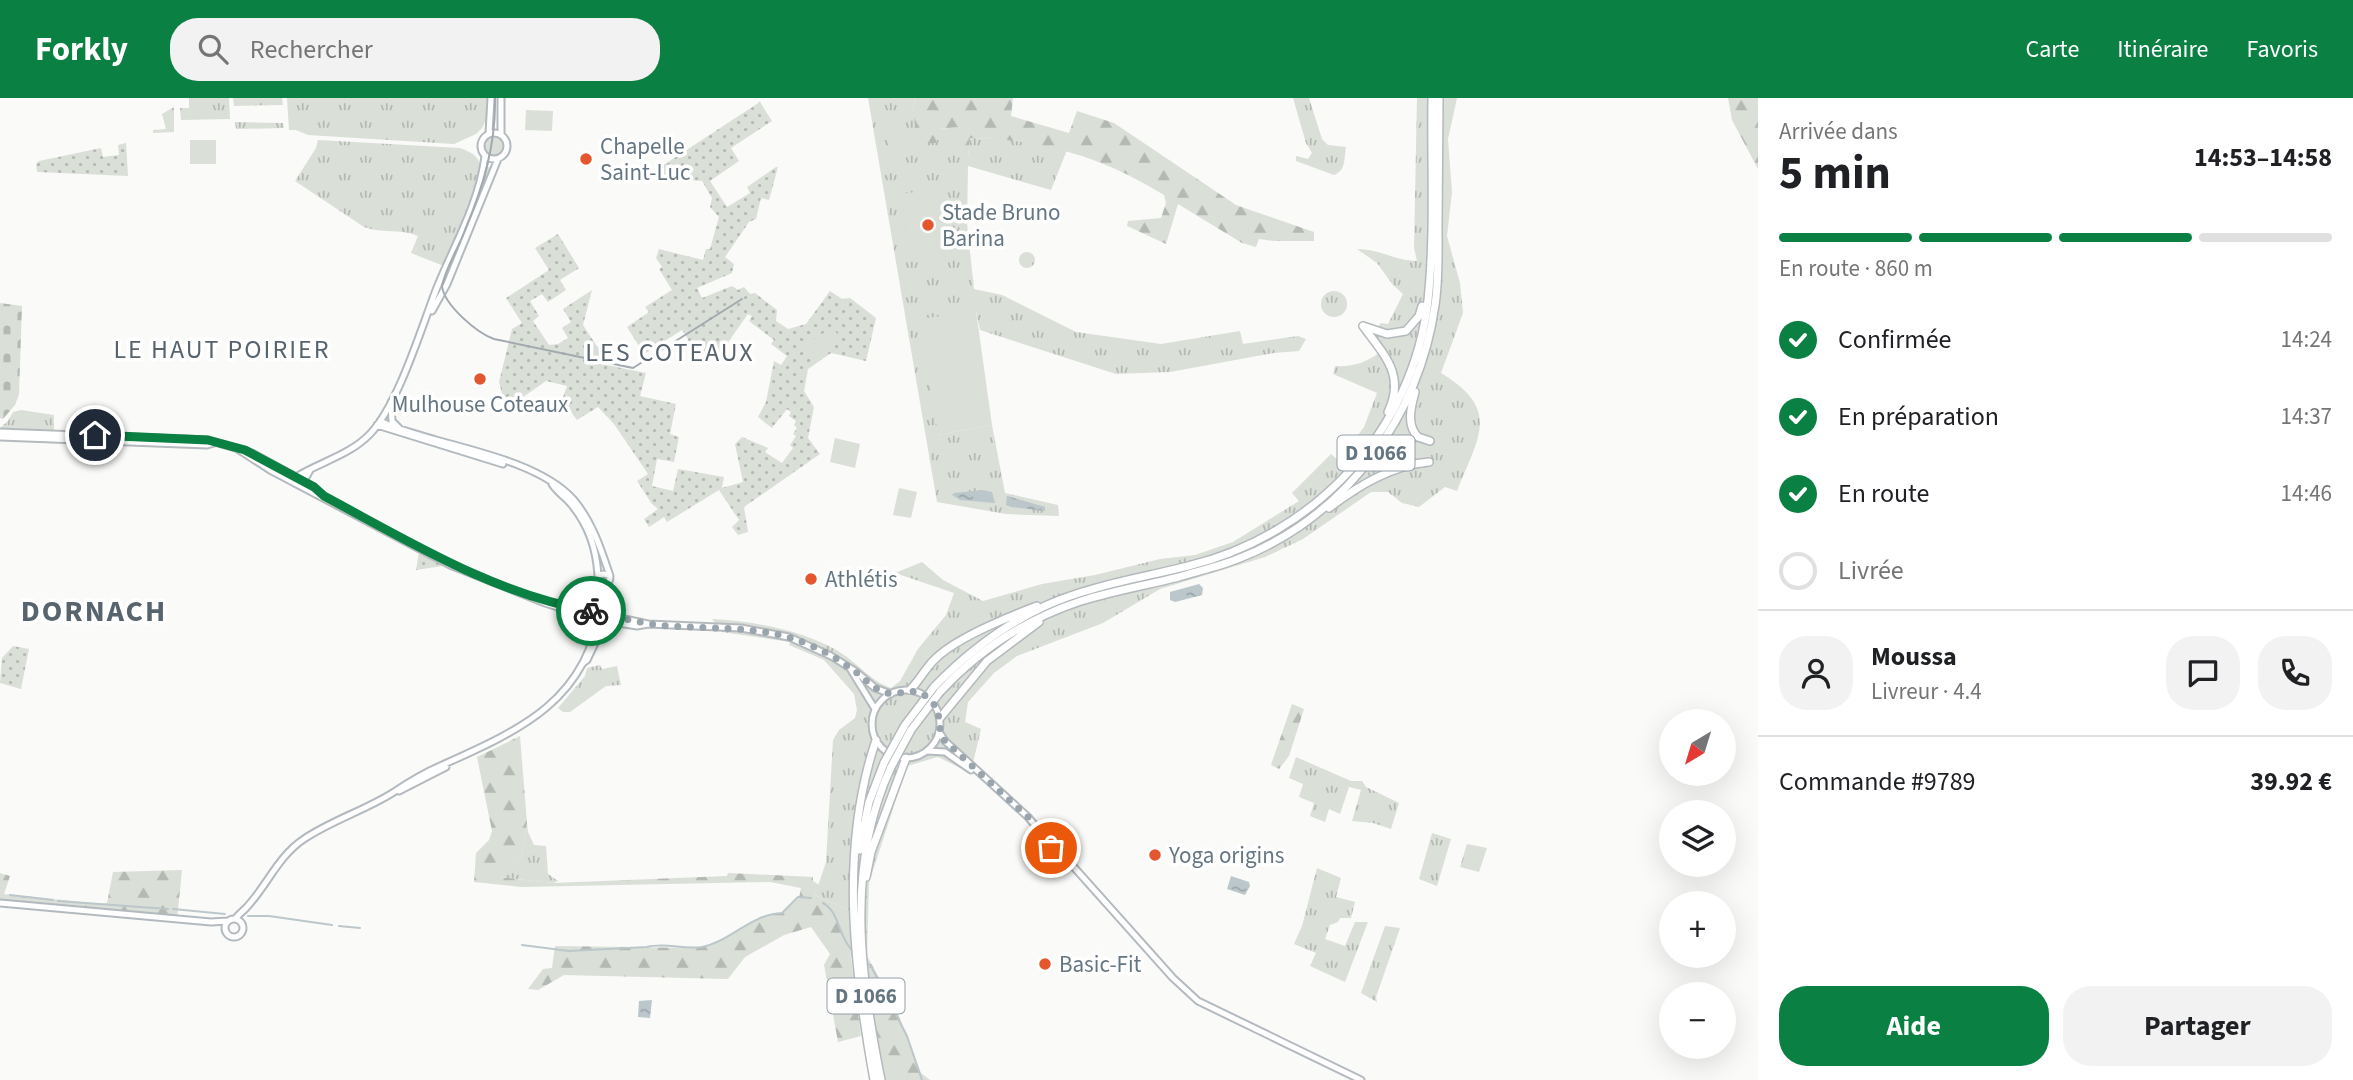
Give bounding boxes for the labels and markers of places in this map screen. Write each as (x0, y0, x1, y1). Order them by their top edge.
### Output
place label: Chapelle Saint-Luc (600, 130, 690, 189)
marker: Chapelle Saint-Luc (578, 151, 594, 167)
place label: Stade Bruno Barina (942, 196, 1060, 255)
marker: Stade Bruno Barina (920, 217, 936, 233)
marker: Mulhouse Coteaux (472, 371, 488, 387)
place label: Mulhouse Coteaux (392, 388, 568, 421)
pin (65, 405, 125, 465)
place label: Athlétis (825, 563, 898, 596)
marker: Athlétis (803, 571, 819, 587)
pin (1021, 818, 1081, 878)
place label: Yoga origins (1168, 839, 1284, 872)
marker: Yoga origins (1147, 847, 1163, 863)
place label: Basic-Fit (1059, 948, 1142, 981)
marker: Basic-Fit (1037, 956, 1053, 972)

